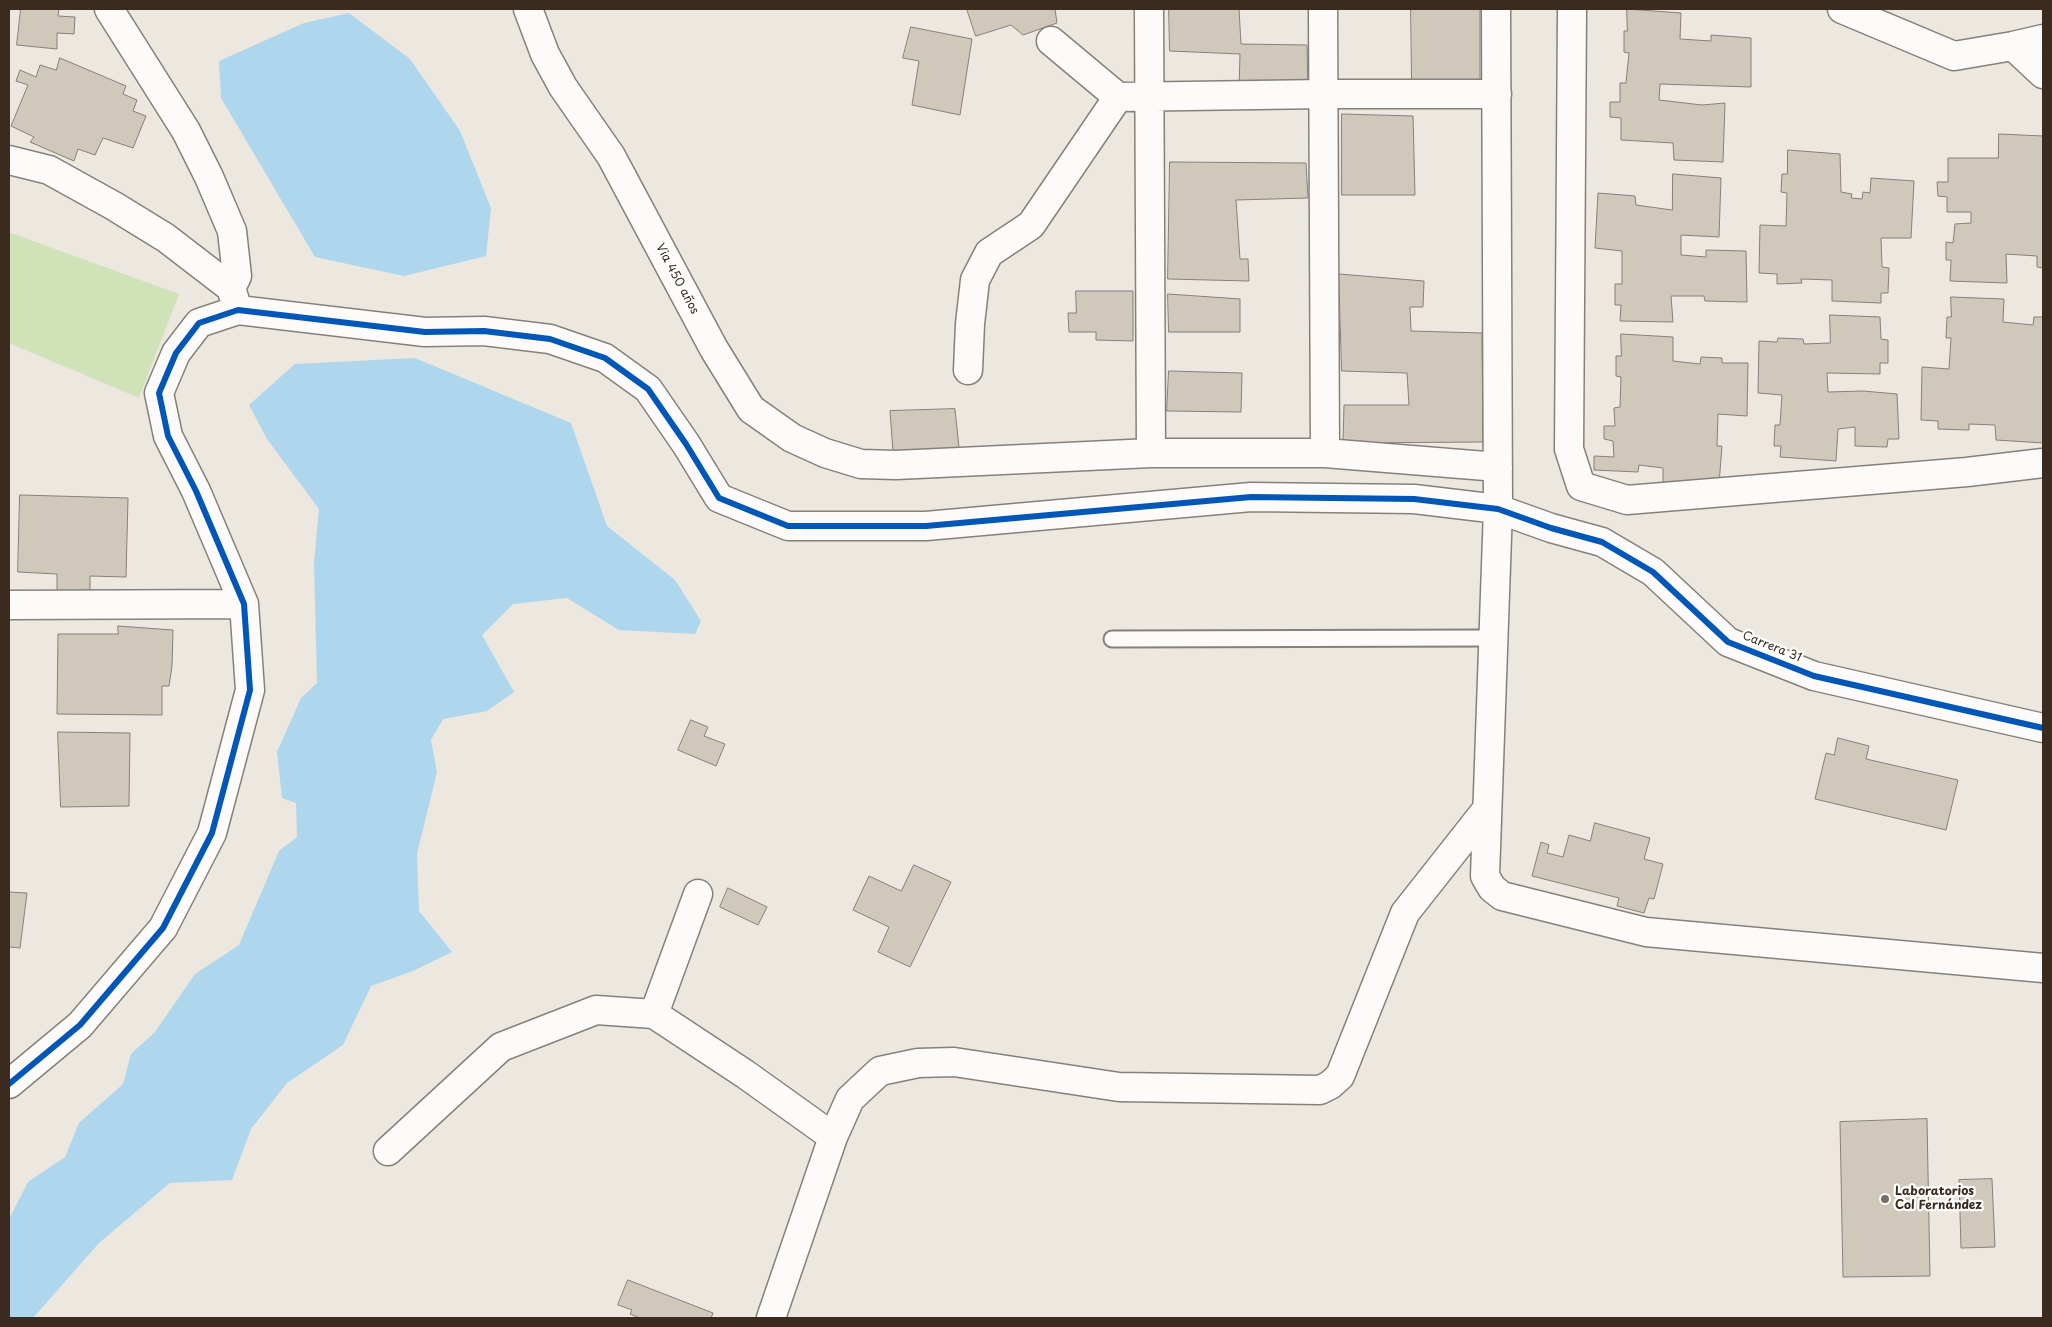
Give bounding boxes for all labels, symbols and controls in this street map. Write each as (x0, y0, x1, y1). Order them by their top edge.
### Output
street label: Via 450 años (652, 241, 702, 317)
street label: Carrera 31 (1740, 629, 1804, 665)
place label: Laboratorios Col Fernández (1895, 1185, 1982, 1213)
marker: Laboratorios Col Fernández (1879, 1193, 1891, 1205)

